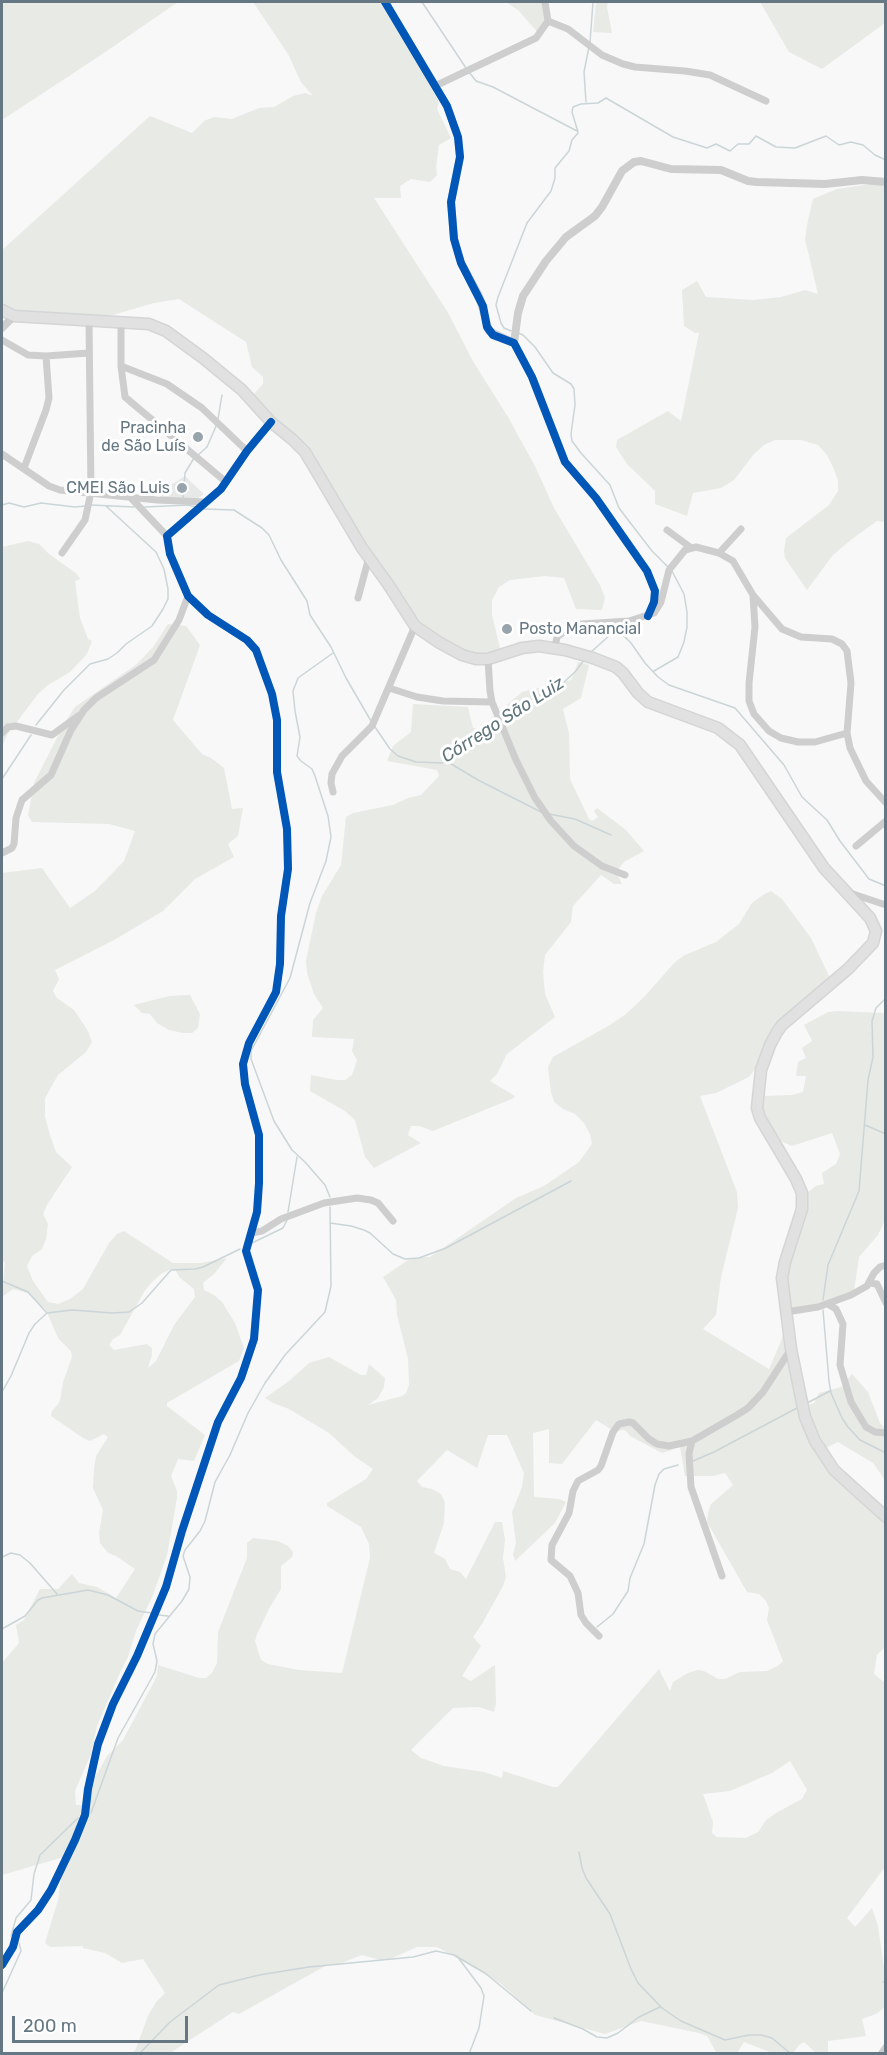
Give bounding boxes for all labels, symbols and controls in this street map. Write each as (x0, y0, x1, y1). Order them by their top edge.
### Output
place label: Pracinha de São Luís (101, 418, 186, 456)
marker: Pracinha de São Luís (191, 430, 205, 444)
place label: CMEI São Luis (66, 478, 170, 498)
marker: CMEI São Luis (175, 481, 189, 495)
place label: Posto Manancial (519, 619, 641, 639)
marker: Posto Manancial (500, 622, 514, 636)
water label: Córrego São Luiz (438, 672, 568, 768)
scale bar (15, 2004, 190, 2042)
text: 200 m (23, 2015, 77, 2037)

